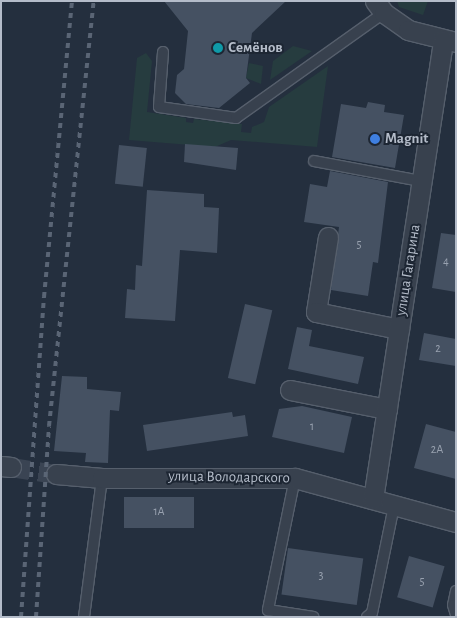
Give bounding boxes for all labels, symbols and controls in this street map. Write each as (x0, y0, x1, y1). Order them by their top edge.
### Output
place label: Семёнов (228, 39, 282, 57)
marker: Семёнов (212, 42, 224, 54)
place label: Magnit (385, 130, 428, 148)
marker: Magnit (369, 133, 381, 145)
street label: улица Гагарина (392, 223, 424, 317)
house number: 5 (356, 238, 362, 252)
house number: 4 (443, 255, 449, 269)
house number: 2 (435, 342, 441, 356)
house number: 1 (310, 420, 314, 434)
house number: 2А (431, 443, 443, 457)
street label: улица Володарского (168, 467, 290, 487)
house number: 1А (153, 505, 165, 519)
house number: 3 (319, 569, 323, 583)
house number: 5 (419, 575, 425, 589)

